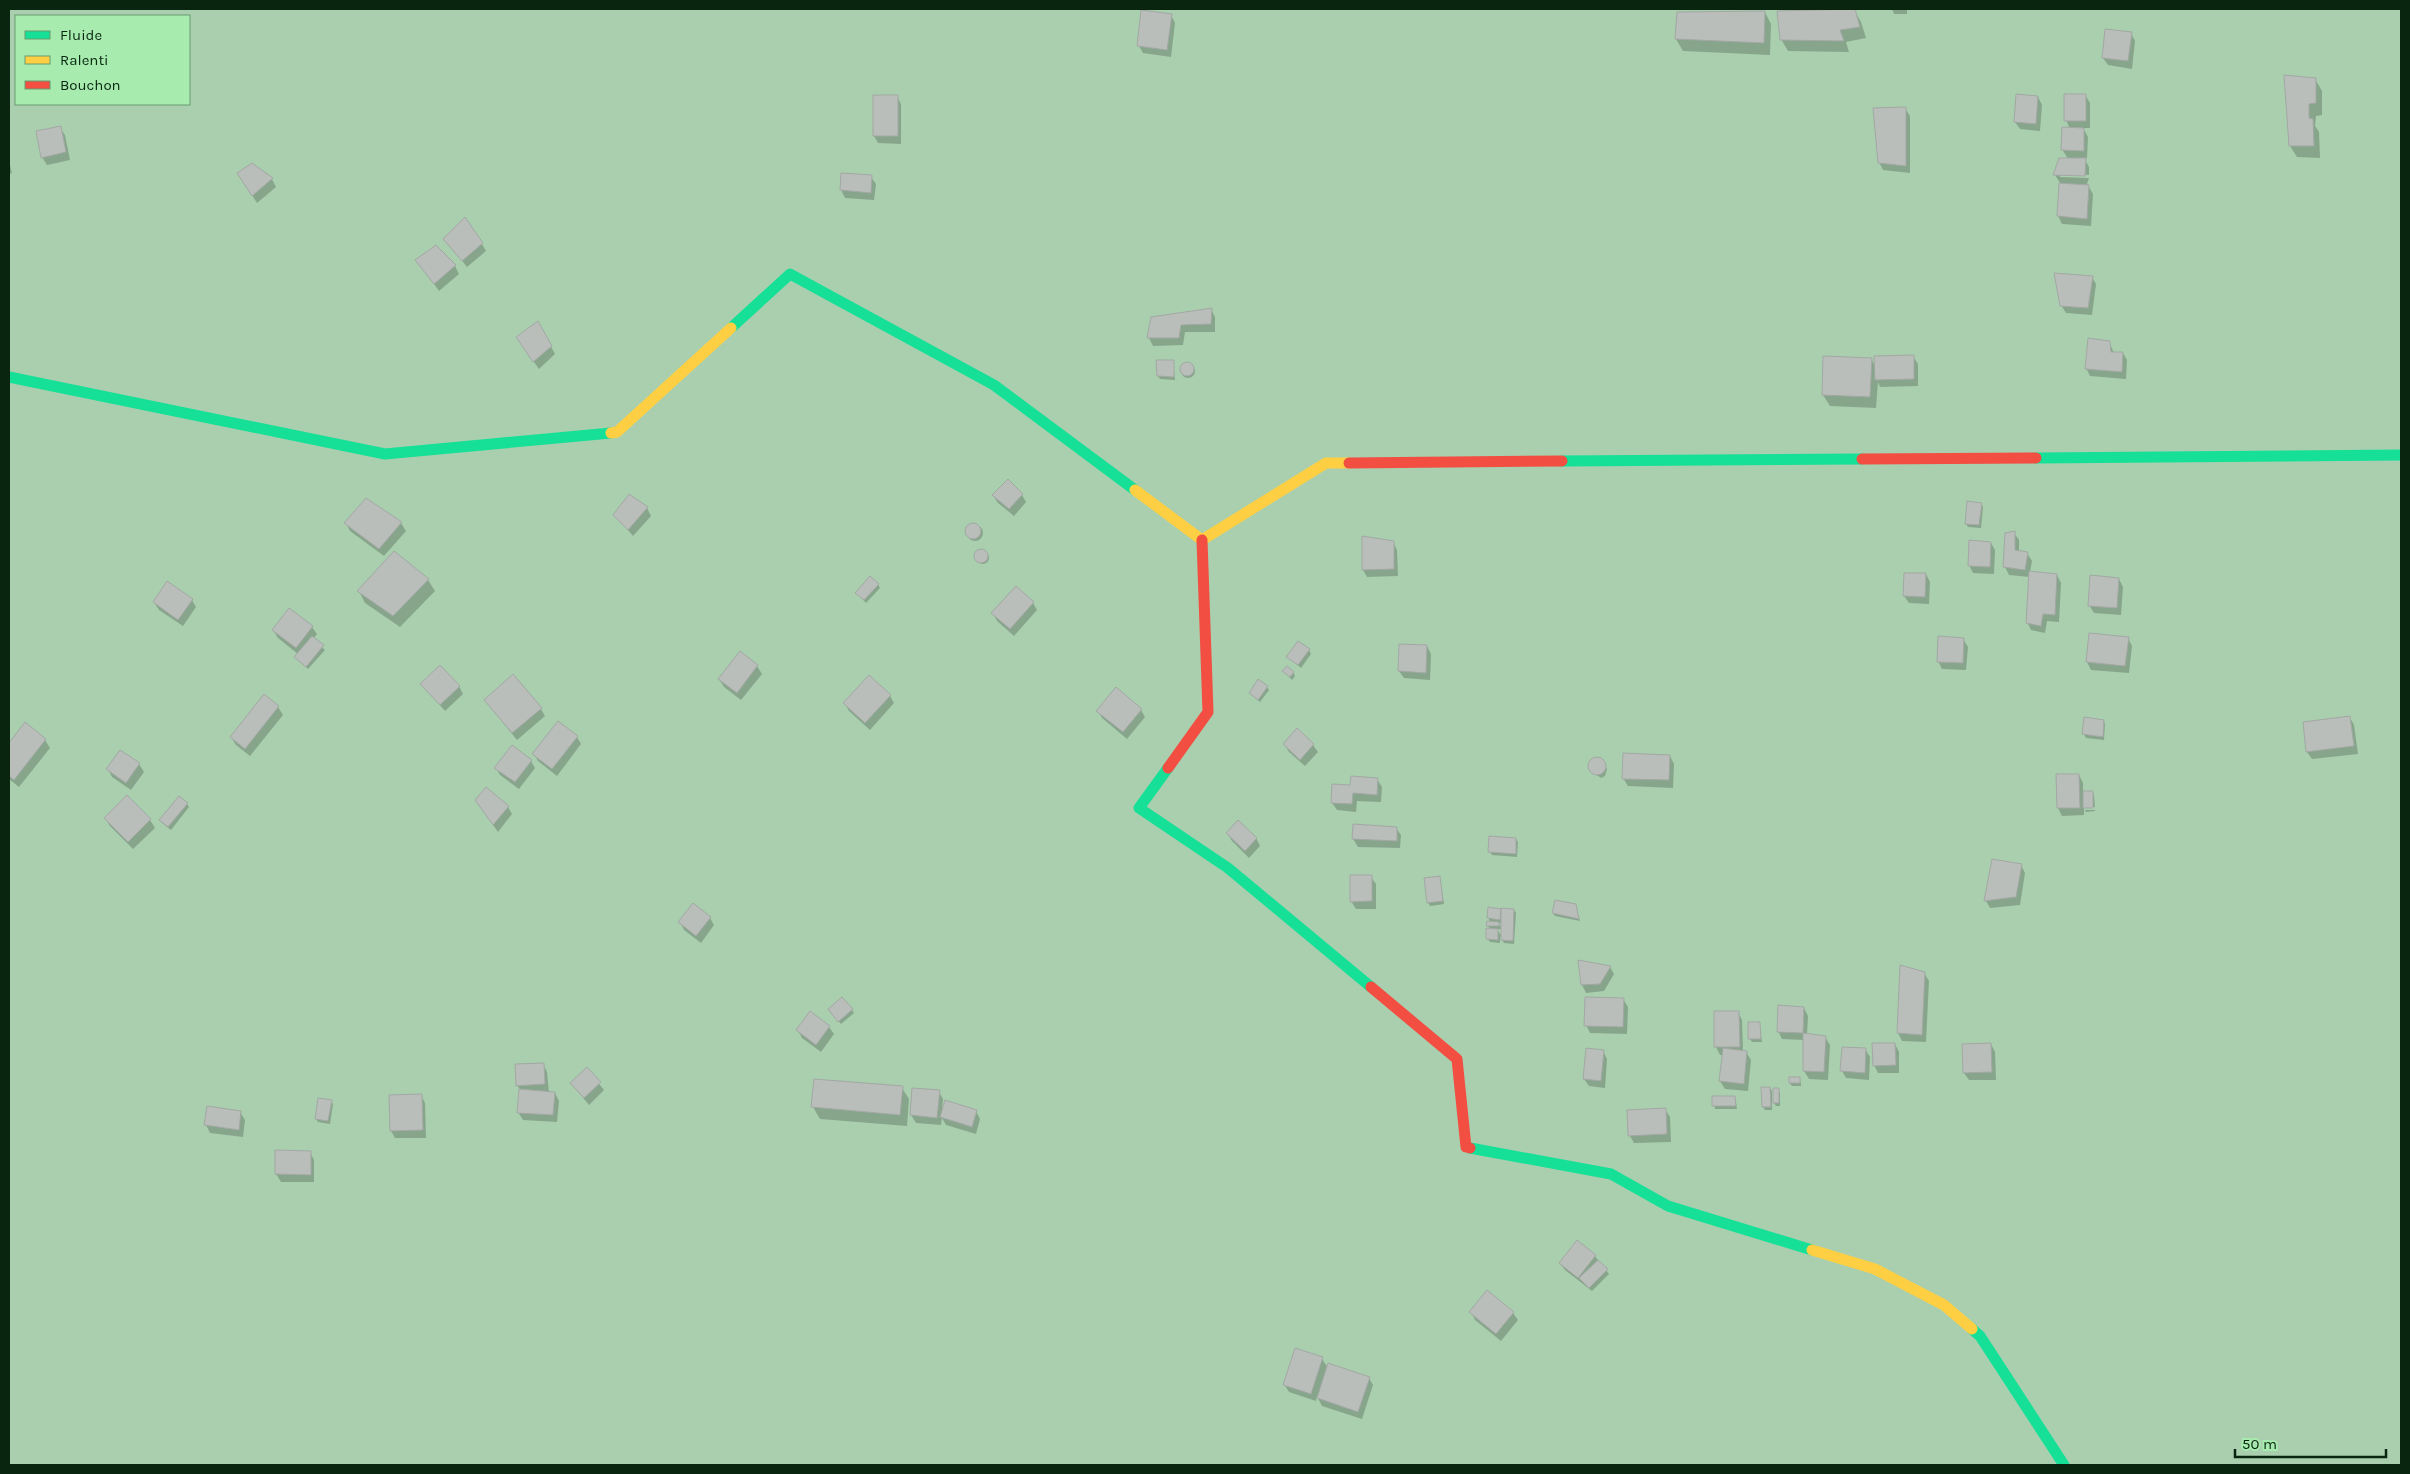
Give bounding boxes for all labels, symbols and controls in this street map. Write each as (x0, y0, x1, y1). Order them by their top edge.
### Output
legend (15, 15, 190, 105)
text: Fluide (60, 26, 102, 44)
text: Ralenti (60, 51, 109, 69)
text: Bouchon (60, 76, 121, 94)
scale bar (2235, 1426, 2386, 1458)
text: 50 m (2242, 1435, 2277, 1453)

